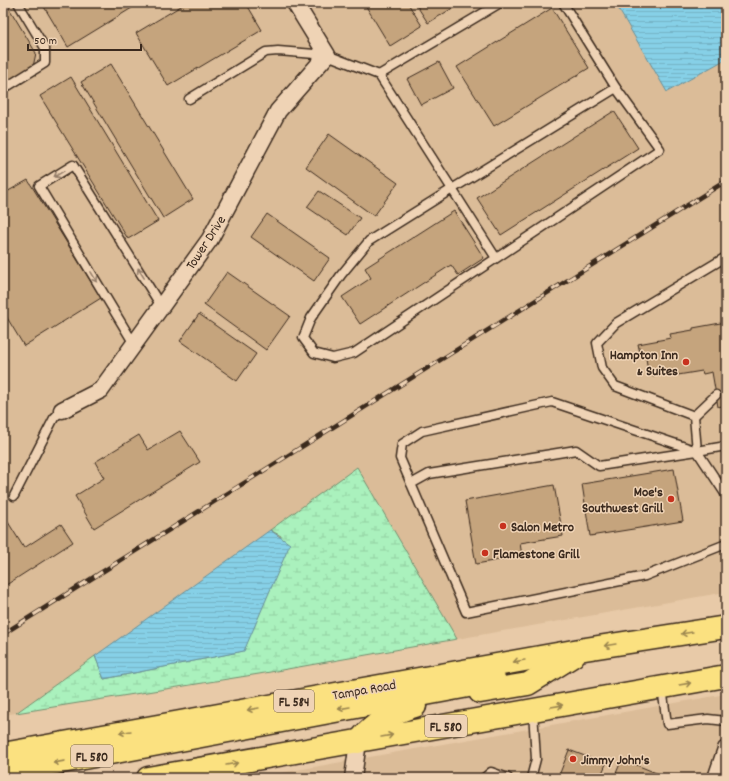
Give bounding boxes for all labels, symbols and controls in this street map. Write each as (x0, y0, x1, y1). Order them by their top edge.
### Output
scale bar (28, 26, 141, 52)
text: 50 m (34, 33, 57, 50)
one-way arrow (53, 171, 65, 179)
street label: Tower Drive (182, 212, 232, 274)
one-way arrow (136, 267, 144, 279)
one-way arrow (90, 271, 98, 282)
place label: Hampton Inn & Suites (610, 346, 679, 382)
marker: Hampton Inn & Suites (681, 357, 691, 367)
place label: Moe's Southwest Grill (582, 483, 664, 519)
marker: Moe's Southwest Grill (666, 494, 676, 504)
place label: Salon Metro (511, 518, 574, 538)
marker: Salon Metro (498, 521, 508, 531)
place label: Flamestone Grill (493, 545, 580, 565)
marker: Flamestone Grill (480, 548, 490, 558)
one-way arrow (681, 629, 694, 637)
one-way arrow (604, 641, 617, 649)
one-way arrow (513, 657, 526, 665)
street label: Tampa Road (331, 676, 398, 706)
one-way arrow (678, 679, 691, 687)
road number: FL 584 (274, 690, 314, 712)
one-way arrow (550, 702, 563, 710)
one-way arrow (247, 705, 260, 713)
one-way arrow (338, 705, 351, 713)
road number: FL 580 (425, 715, 467, 737)
one-way arrow (119, 728, 132, 736)
one-way arrow (380, 732, 393, 740)
road number: FL 580 (71, 745, 113, 767)
place label: Jimmy John's (581, 751, 650, 771)
marker: Jimmy John's (568, 754, 578, 764)
one-way arrow (53, 758, 66, 766)
one-way arrow (225, 760, 238, 768)

